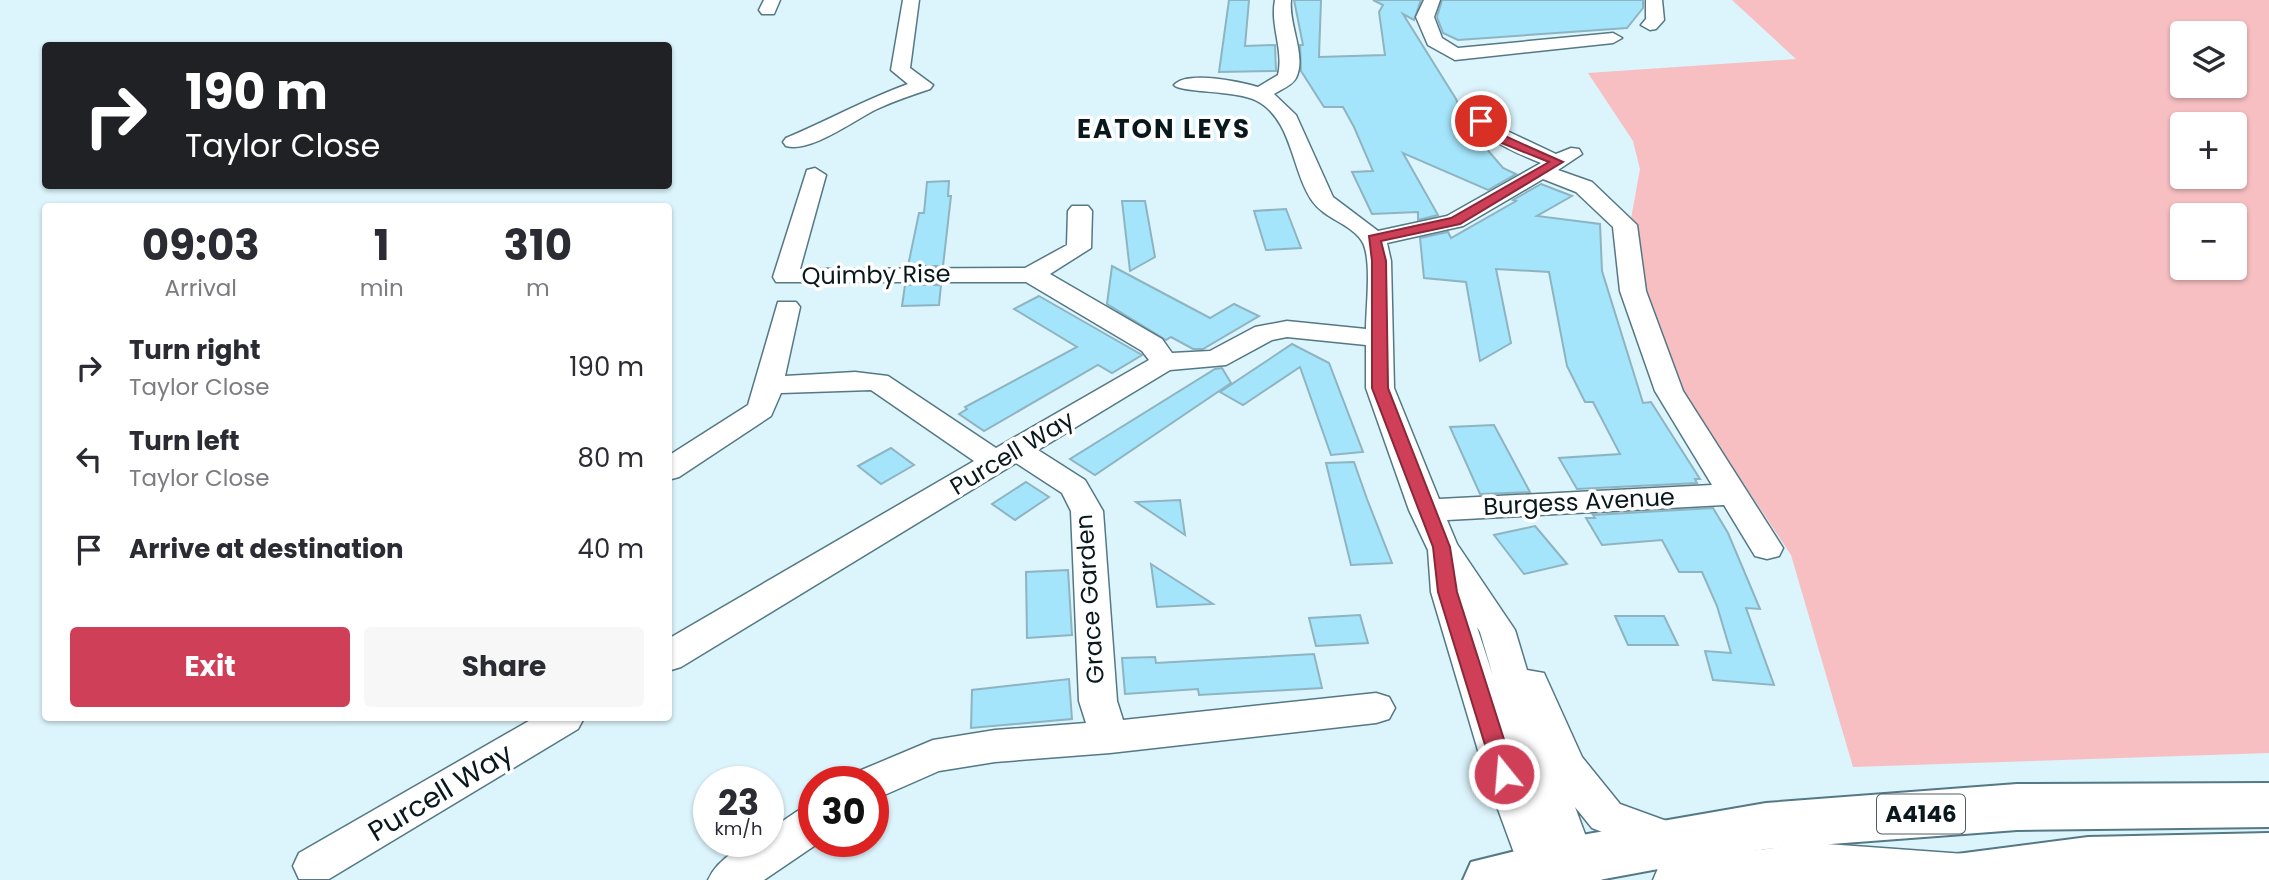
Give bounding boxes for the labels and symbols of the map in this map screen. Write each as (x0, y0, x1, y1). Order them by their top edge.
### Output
pin (1451, 91, 1511, 151)
district label: EATON LEYS (1077, 111, 1251, 147)
street label: Quimby Rise (801, 257, 951, 292)
street label: Purcell Way (944, 402, 1080, 503)
street label: Burgess Avenue (1482, 480, 1676, 523)
street label: Grace Garden (1067, 513, 1112, 685)
street label: Purcell Way (361, 734, 520, 851)
position arrow (1467, 737, 1541, 811)
speed limit sign: 30 (798, 766, 889, 857)
road number: A4146 (1877, 794, 1965, 834)

